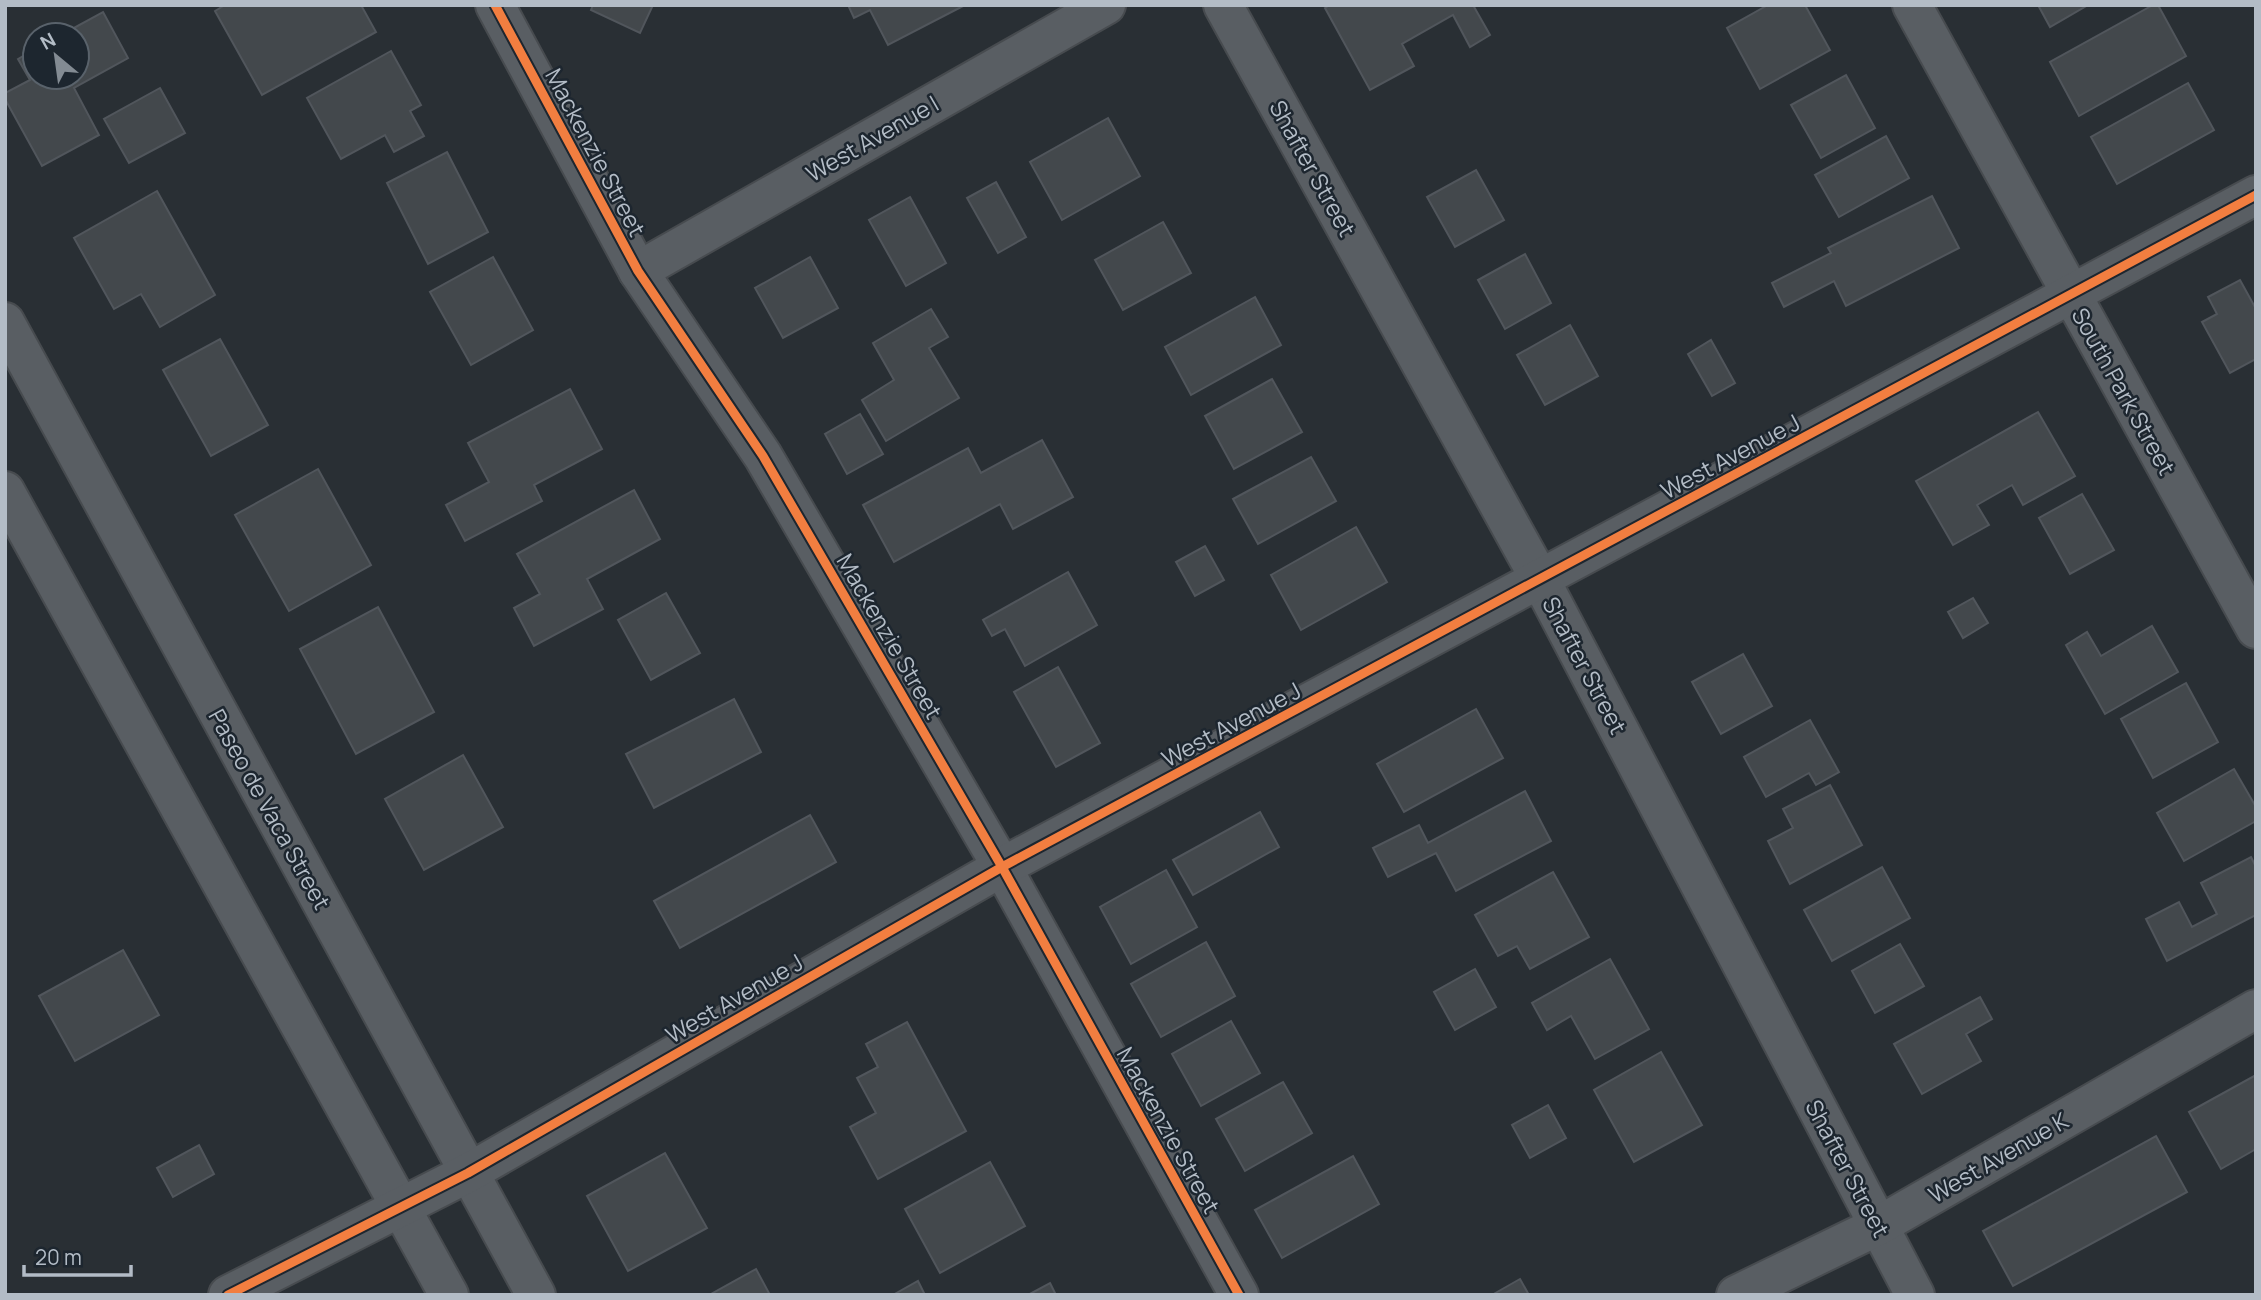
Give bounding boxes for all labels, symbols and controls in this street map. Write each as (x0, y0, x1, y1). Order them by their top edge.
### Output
north arrow (21, 21, 91, 91)
text: N (35, 26, 60, 56)
street label: Mackenzie Street (538, 62, 654, 242)
street label: West Avenue I (800, 87, 944, 189)
street label: Shafter Street (1262, 94, 1364, 242)
street label: South Park Street (2065, 302, 2183, 480)
street label: West Avenue J (1655, 406, 1805, 506)
street label: Mackenzie Street (830, 547, 950, 725)
street label: Shafter Street (1535, 591, 1635, 739)
street label: West Avenue J (1156, 674, 1306, 774)
street label: Paseo de Vaca Street (202, 703, 338, 915)
street label: West Avenue J (660, 946, 808, 1050)
street label: Mackenzie Street (1110, 1041, 1228, 1219)
street label: Shafter Street (1798, 1094, 1898, 1242)
street label: West Avenue K (1922, 1104, 2074, 1210)
scale bar (24, 1234, 131, 1278)
text: 20 m (35, 1243, 82, 1271)

